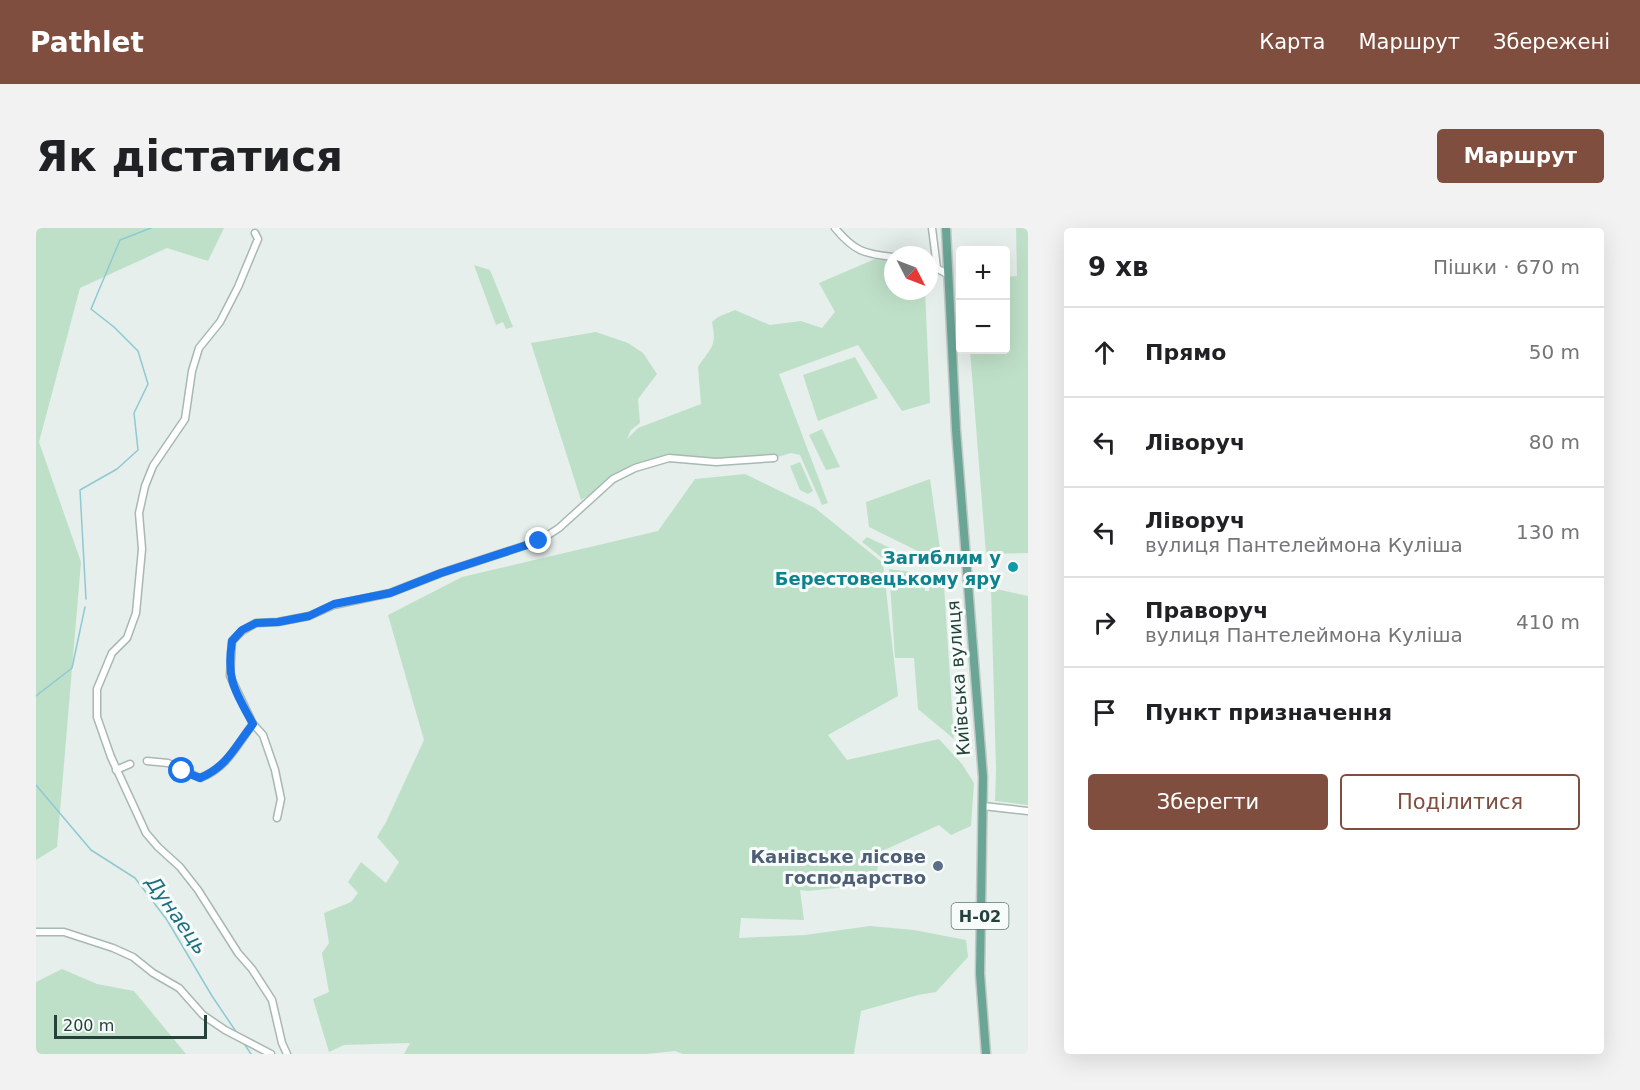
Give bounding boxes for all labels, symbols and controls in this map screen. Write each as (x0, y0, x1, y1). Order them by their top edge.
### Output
text: Pathlet (30, 26, 144, 59)
text: Карта (1259, 30, 1325, 54)
text: Маршрут (1358, 30, 1460, 54)
text: Збережені (1493, 30, 1610, 54)
button: Маршрут (1437, 129, 1604, 183)
text: Як дістатися (36, 132, 343, 181)
north arrow (884, 246, 938, 300)
map controls (956, 246, 1010, 354)
button: + (956, 246, 1010, 300)
text: 9 хв (1088, 252, 1148, 282)
text: Пішки · 670 m (1433, 255, 1580, 279)
button: − (956, 300, 1010, 354)
icon: ahead (1088, 336, 1121, 369)
text: Прямо (1145, 340, 1226, 365)
text: 50 m (1529, 340, 1580, 364)
icon: left (1088, 426, 1121, 459)
text: Ліворуч (1145, 430, 1245, 455)
text: 80 m (1529, 430, 1580, 454)
text: Ліворуч (1145, 508, 1245, 533)
icon: left (1088, 516, 1121, 549)
text: 130 m (1516, 520, 1580, 544)
route end (525, 527, 551, 553)
text: вулиця Пантелеймона Куліша (1145, 533, 1463, 557)
place label: Загиблим у Берестовецькому яру (775, 547, 1001, 589)
marker: Загиблим у Берестовецькому яру (1006, 560, 1020, 574)
text: Праворуч (1145, 598, 1268, 623)
street label: Київська вулиця (942, 600, 974, 756)
icon: right (1088, 606, 1121, 639)
text: 410 m (1516, 610, 1580, 634)
text: вулиця Пантелеймона Куліша (1145, 623, 1463, 647)
icon: arrive (1088, 696, 1121, 729)
text: Пункт призначення (1145, 700, 1392, 725)
route start (168, 757, 194, 783)
button: Зберегти (1088, 774, 1328, 830)
button: Поділитися (1340, 774, 1580, 830)
place label: Канівське лісове господарство (750, 846, 926, 888)
marker: Канівське лісове господарство (931, 859, 945, 873)
water label: Дунаець (141, 870, 213, 959)
road number: Н-02 (952, 903, 1008, 929)
scale bar (54, 1012, 207, 1040)
text: 200 m (63, 1016, 114, 1035)

